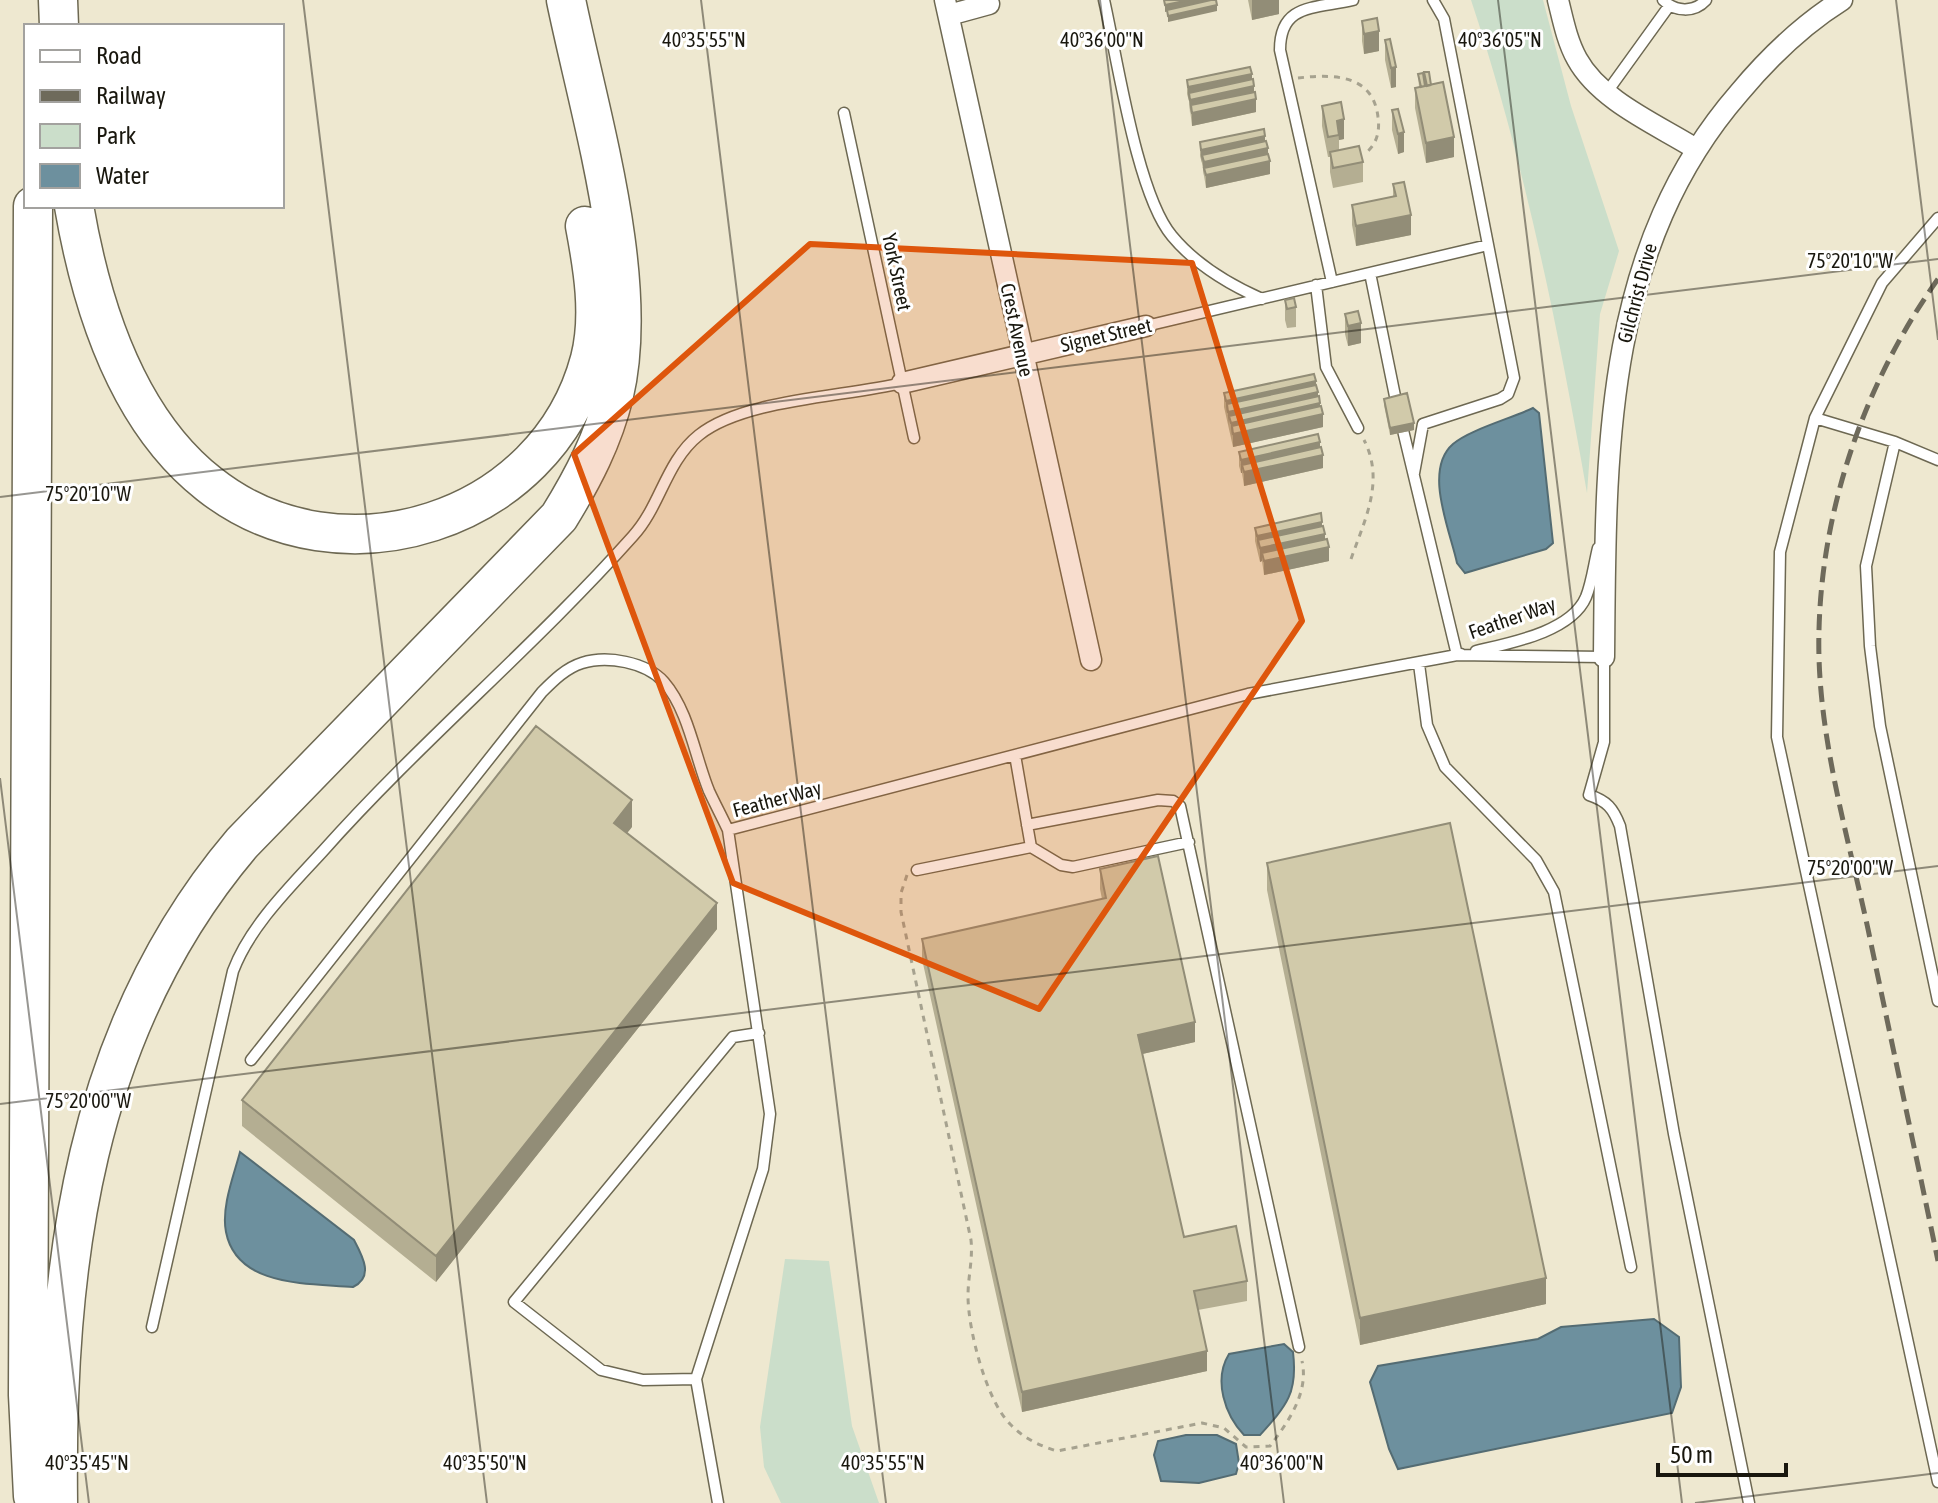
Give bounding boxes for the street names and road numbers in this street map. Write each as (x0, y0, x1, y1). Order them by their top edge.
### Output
street label: York Street (878, 231, 917, 313)
street label: Gilchrist Drive (1612, 240, 1661, 345)
street label: Crest Avenue (996, 281, 1039, 379)
street label: Signet Street (1058, 313, 1154, 356)
street label: Feather Way (1465, 592, 1558, 643)
street label: Feather Way (730, 776, 824, 821)

